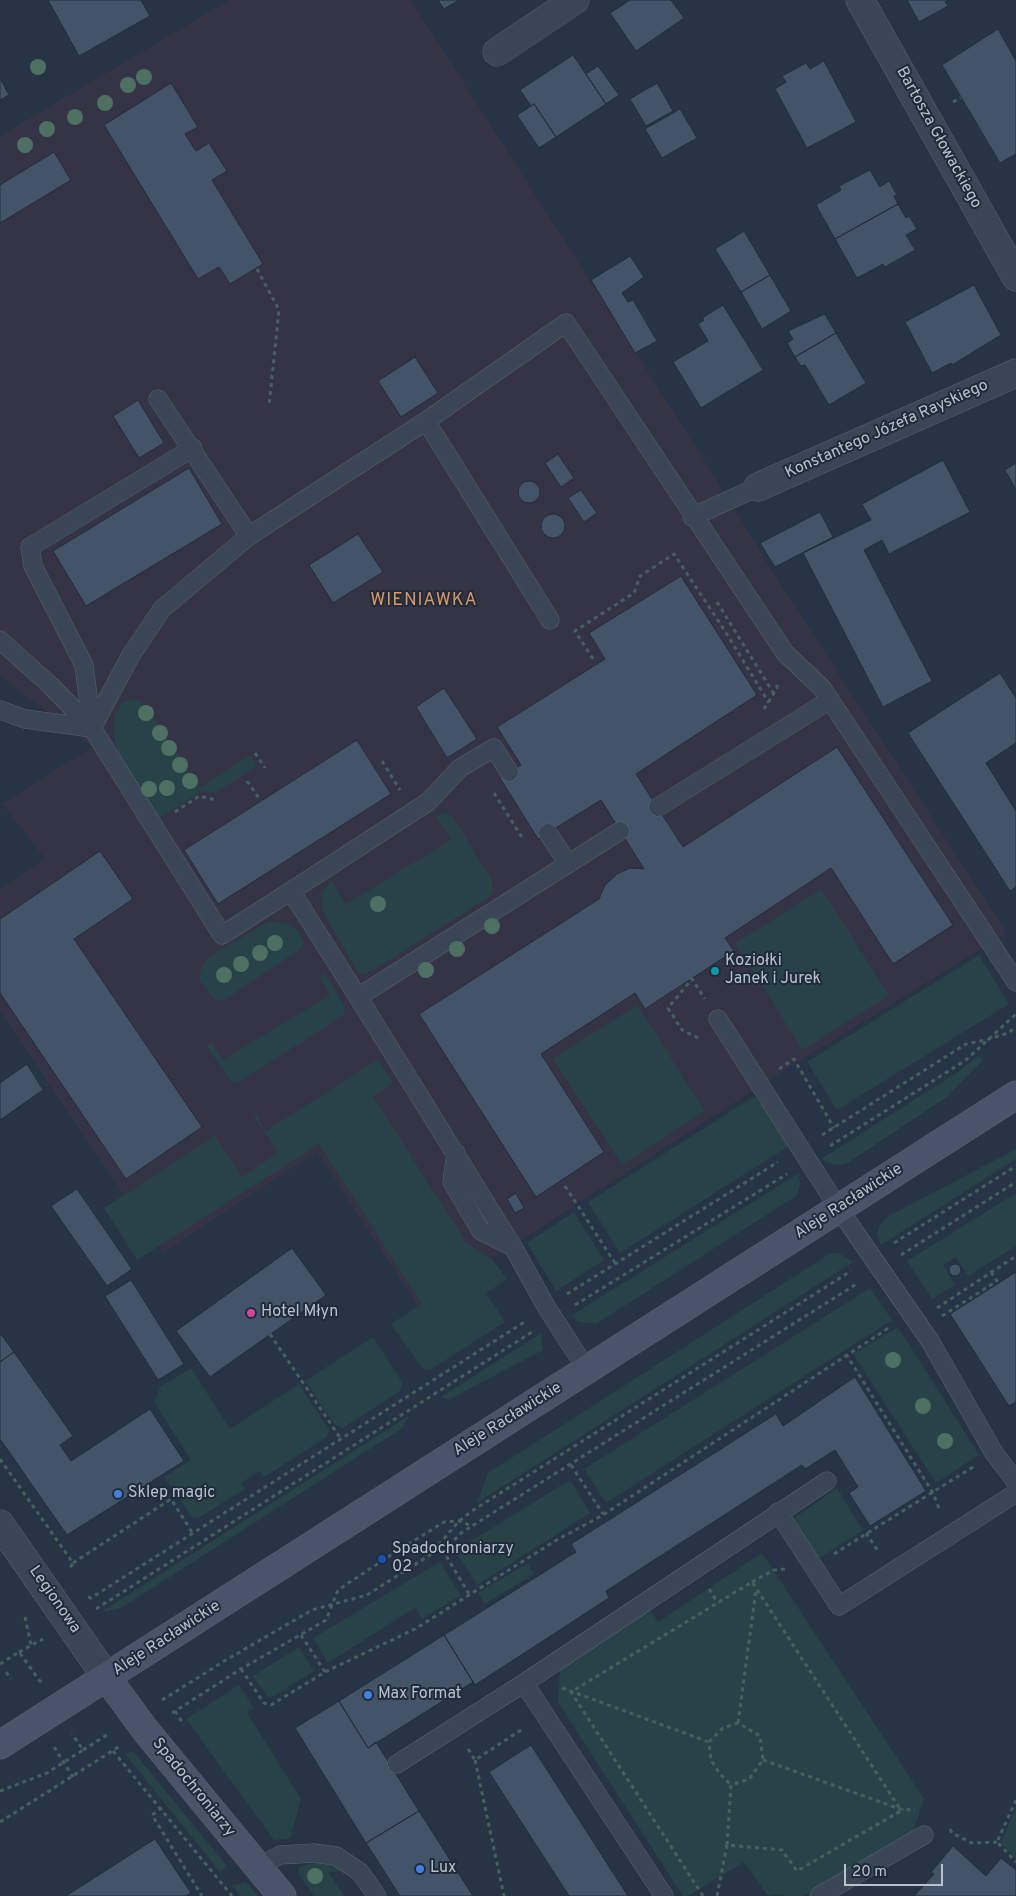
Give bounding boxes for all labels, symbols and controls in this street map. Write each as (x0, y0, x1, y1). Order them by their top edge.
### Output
street label: Bartosza Głowackiego (891, 64, 985, 212)
street label: Konstantego Józefa Rayskiego (783, 376, 991, 484)
district label: WIENIAWKA (369, 590, 479, 612)
place label: Koziołki Janek i Jurek (725, 952, 821, 990)
marker: Koziołki Janek i Jurek (709, 965, 721, 977)
street label: Aleje Racławickie (792, 1160, 906, 1244)
place label: Hotel Młyn (261, 1303, 338, 1323)
marker: Hotel Młyn (245, 1307, 257, 1319)
street label: Aleje Racławickie (450, 1379, 566, 1461)
place label: Sklep magic (128, 1484, 215, 1504)
marker: Sklep magic (112, 1488, 124, 1500)
place label: Spadochroniarzy 02 (392, 1540, 514, 1578)
marker: Spadochroniarzy 02 (376, 1553, 388, 1565)
street label: Legionowa (24, 1563, 84, 1637)
street label: Aleje Racławickie (110, 1597, 224, 1681)
place label: Max Format (378, 1685, 462, 1705)
marker: Max Format (362, 1689, 374, 1701)
street label: Spadochroniarzy (147, 1735, 239, 1841)
scale bar (846, 1854, 945, 1886)
place label: Lux (430, 1859, 456, 1879)
marker: Lux (414, 1863, 426, 1875)
text: 20 m (852, 1863, 887, 1882)

